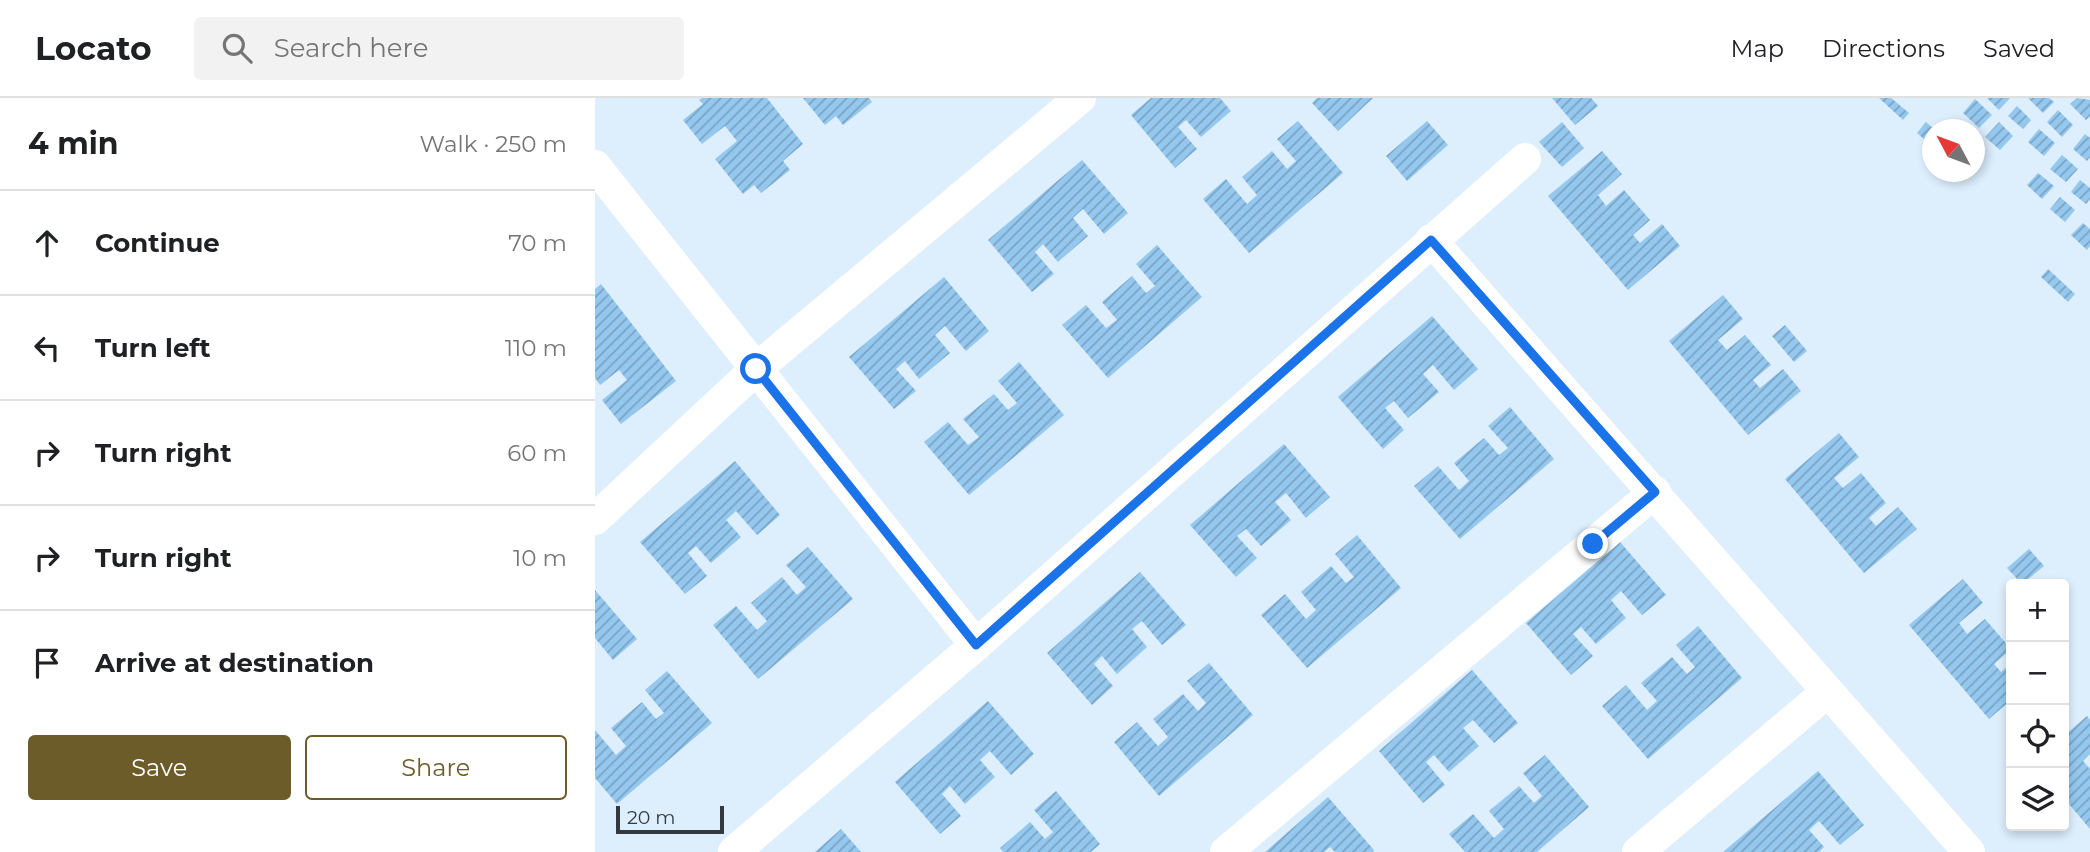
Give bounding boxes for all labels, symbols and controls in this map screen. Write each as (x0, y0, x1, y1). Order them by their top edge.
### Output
search box (194, 17, 684, 80)
text: Locato (35, 28, 152, 68)
icon: search (218, 29, 256, 67)
text: Search here (274, 32, 428, 64)
text: Map (1731, 34, 1784, 63)
text: Directions (1822, 34, 1945, 63)
text: Saved (1983, 34, 2055, 63)
north arrow (1922, 119, 1985, 182)
text: 4 min (28, 125, 118, 162)
text: Walk · 250 m (420, 130, 567, 158)
icon: ahead (28, 224, 66, 262)
text: Continue (95, 227, 220, 259)
text: 70 m (508, 229, 567, 257)
icon: left (28, 329, 66, 367)
text: Turn left (95, 332, 211, 364)
text: 110 m (505, 334, 567, 362)
route start (740, 353, 771, 384)
icon: right (28, 434, 66, 472)
text: Turn right (95, 437, 231, 469)
text: 60 m (507, 439, 567, 467)
route end (1577, 528, 1608, 559)
icon: right (28, 539, 66, 577)
text: Turn right (95, 542, 231, 574)
text: 10 m (513, 544, 567, 572)
map controls (2006, 579, 2069, 831)
button: + (2006, 579, 2069, 642)
button: − (2006, 642, 2069, 705)
icon: arrive (28, 644, 66, 682)
text: Arrive at destination (95, 647, 374, 679)
button: locate (2006, 705, 2069, 768)
button: Save (28, 735, 291, 800)
button: Share (305, 735, 567, 800)
button: layers (2006, 768, 2069, 831)
scale bar (616, 803, 725, 835)
text: 20 m (627, 806, 675, 829)

